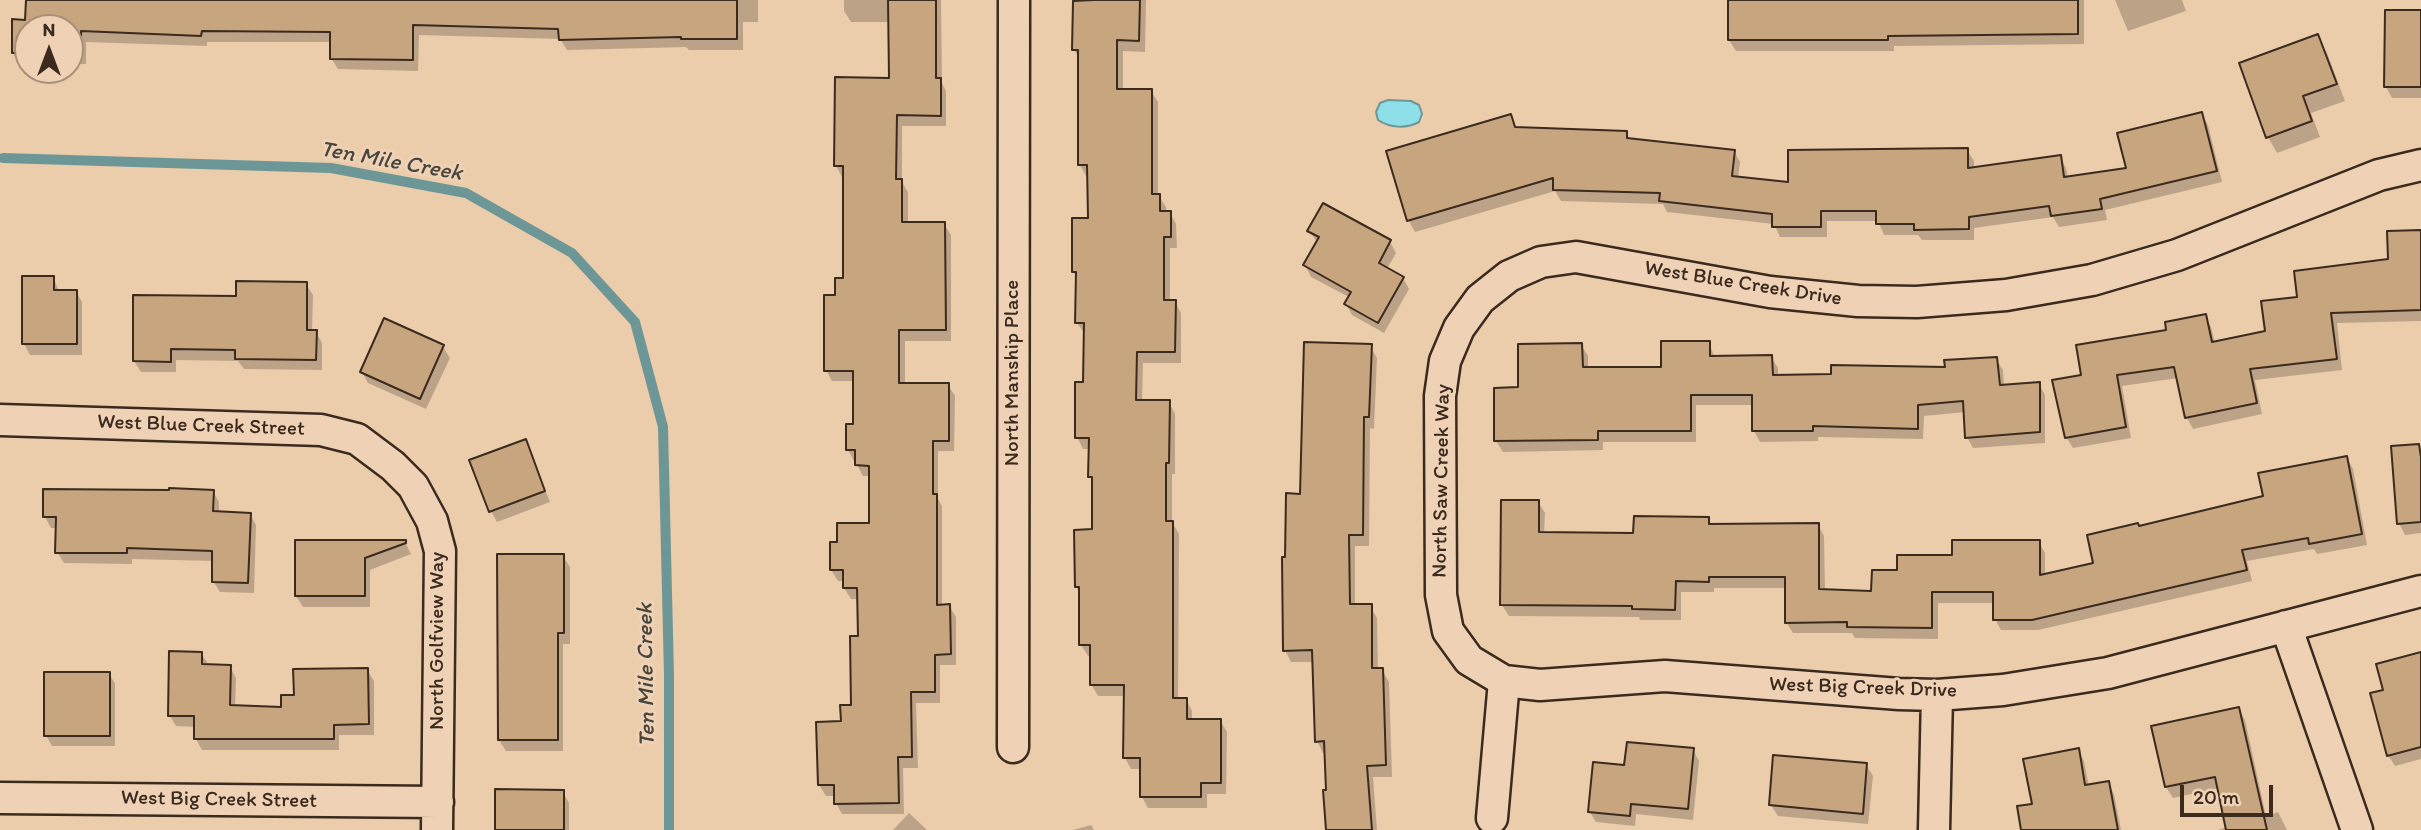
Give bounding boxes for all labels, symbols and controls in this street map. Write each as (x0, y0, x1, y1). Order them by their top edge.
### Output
north arrow (14, 14, 84, 84)
text: N (43, 18, 55, 41)
water label: Ten Mile Creek (318, 136, 464, 188)
street label: West Blue Creek Drive (1643, 256, 1843, 312)
street label: North Manship Place (1000, 280, 1026, 466)
street label: North Saw Creek Way (1428, 384, 1456, 578)
street label: West Blue Creek Street (97, 410, 305, 442)
street label: North Golfview Way (425, 552, 451, 730)
water label: Ten Mile Creek (632, 603, 662, 747)
street label: West Big Creek Drive (1769, 672, 1957, 704)
scale bar (2183, 770, 2276, 814)
text: 20 m (2193, 784, 2239, 809)
street label: West Big Creek Street (121, 786, 317, 814)

